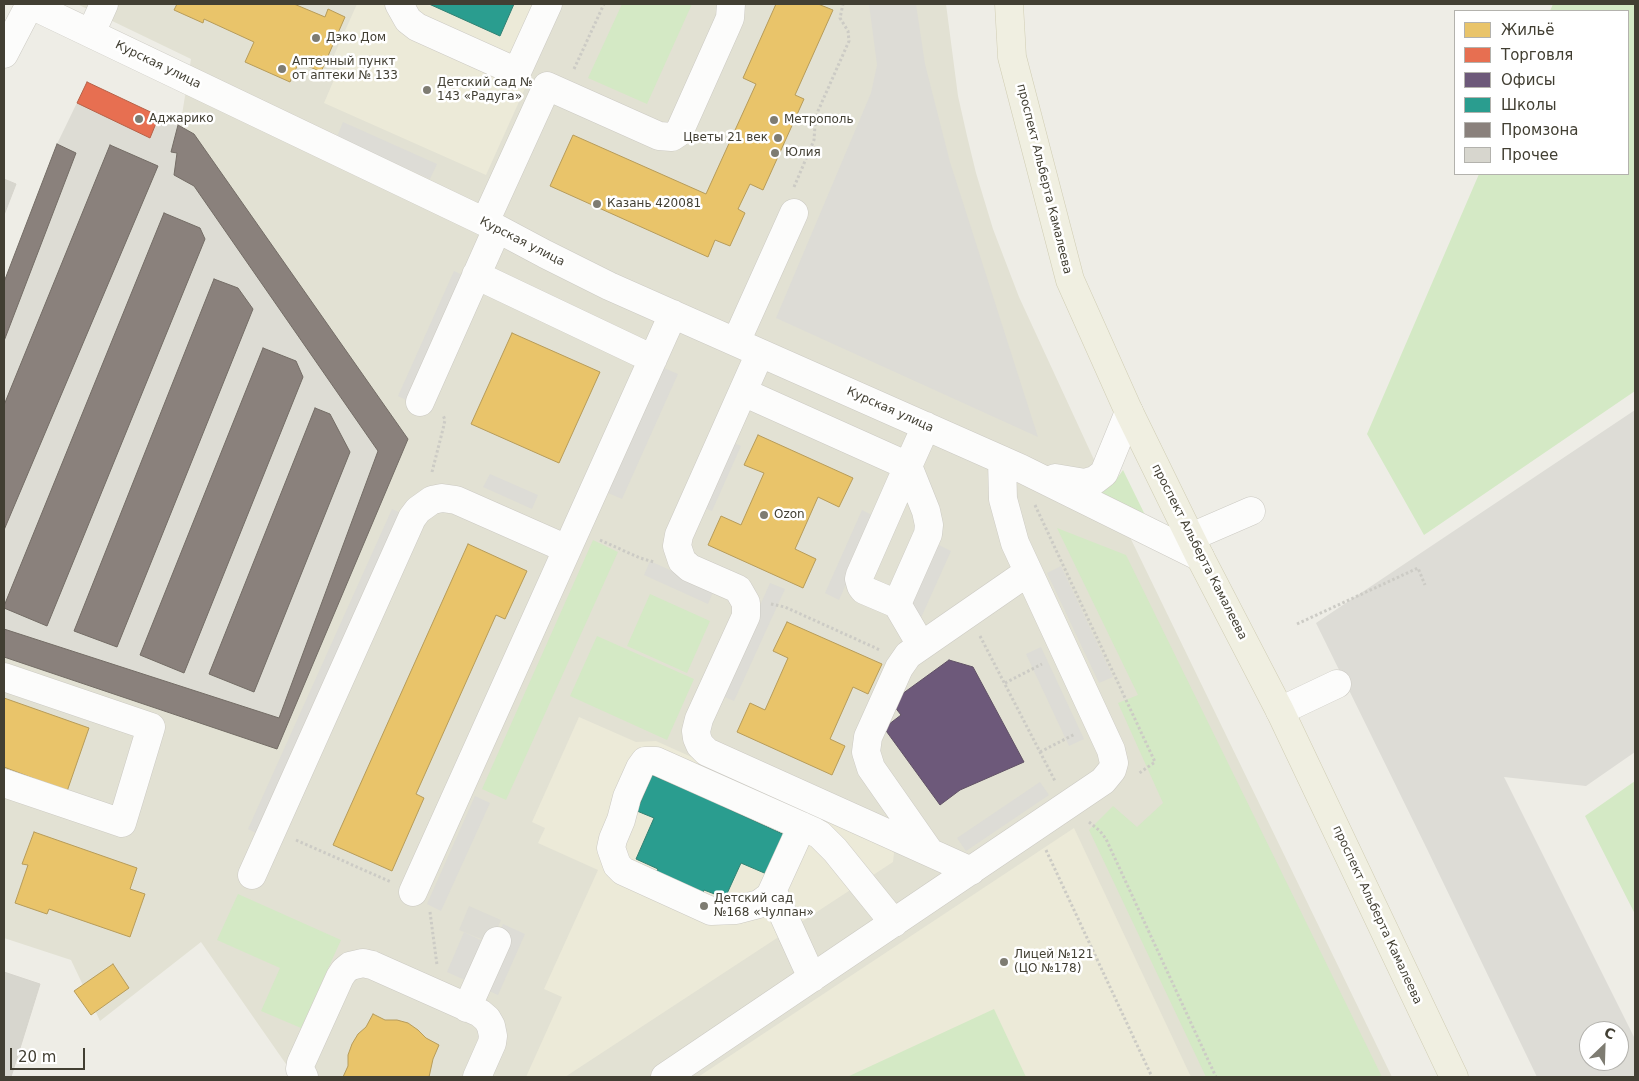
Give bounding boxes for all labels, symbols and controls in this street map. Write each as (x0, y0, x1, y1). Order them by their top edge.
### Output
legend (1454, 10, 1629, 175)
text: Жильё (1501, 21, 1555, 39)
place label: Дэко Дом (326, 31, 386, 45)
marker: Дэко Дом (310, 32, 322, 44)
street label: Курская улица (113, 38, 203, 92)
text: Торговля (1501, 46, 1573, 64)
place label: Аптечный пункт от аптеки № 133 (292, 55, 398, 83)
marker: Аптечный пункт от аптеки № 133 (276, 63, 288, 75)
text: Офисы (1501, 71, 1555, 89)
place label: Детский сад № 143 «Радуга» (437, 76, 533, 104)
street label: проспект Альберта Камалеева (1013, 82, 1075, 276)
marker: Детский сад № 143 «Радуга» (421, 84, 433, 96)
text: Школы (1501, 96, 1557, 114)
place label: Аджарико (149, 112, 214, 126)
marker: Аджарико (133, 113, 145, 125)
place label: Метрополь (784, 113, 854, 127)
marker: Метрополь (768, 114, 780, 126)
text: Промзона (1501, 121, 1578, 139)
place label: Цветы 21 век (683, 131, 768, 145)
marker: Цветы 21 век (772, 132, 784, 144)
place label: Юлия (785, 146, 821, 160)
text: Прочее (1501, 146, 1558, 164)
marker: Юлия (769, 147, 781, 159)
place label: Казань 420081 (607, 197, 701, 211)
marker: Казань 420081 (591, 198, 603, 210)
street label: Курская улица (477, 214, 567, 270)
street label: Курская улица (844, 384, 936, 436)
street label: проспект Альберта Камалеева (1148, 462, 1250, 642)
place label: Ozon (774, 508, 805, 522)
marker: Ozon (758, 509, 770, 521)
street label: проспект Альберта Камалеева (1329, 823, 1425, 1007)
place label: Детский сад №168 «Чулпан» (714, 892, 814, 920)
marker: Детский сад №168 «Чулпан» (698, 900, 710, 912)
place label: Лицей №121 (ЦО №178) (1014, 948, 1093, 976)
marker: Лицей №121 (ЦО №178) (998, 956, 1010, 968)
north arrow (1579, 1021, 1629, 1071)
text: С (1602, 1024, 1618, 1043)
scale bar (12, 1038, 88, 1070)
text: 20 m (18, 1048, 56, 1066)

